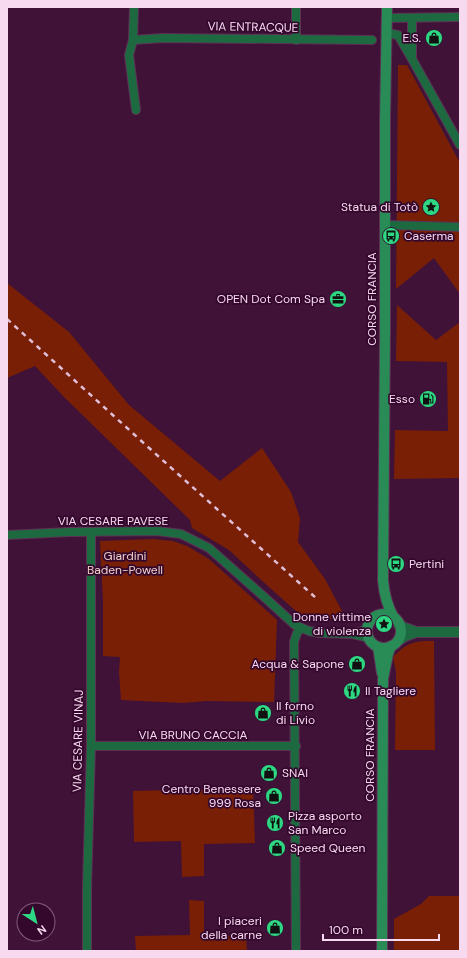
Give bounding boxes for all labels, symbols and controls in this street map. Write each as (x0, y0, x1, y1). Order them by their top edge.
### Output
street label: VIA ENTRACQUE (207, 18, 299, 36)
shop icon: E.S. (424, 28, 444, 48)
place label: E.S. (403, 30, 421, 46)
place icon: Statua di Totò (421, 197, 441, 217)
place label: Statua di Totò (341, 199, 418, 215)
bus stop icon: Caserma (381, 226, 401, 246)
place label: Caserma (404, 228, 454, 244)
street label: CORSO FRANCIA (364, 252, 380, 346)
office icon: OPEN Dot Com Spa (328, 289, 348, 309)
place label: OPEN Dot Com Spa (217, 291, 325, 307)
fuel station icon: Esso (418, 389, 438, 409)
place label: Esso (389, 391, 415, 407)
street label: VIA CESARE PAVESE (58, 513, 169, 529)
park label: Giardini Baden-Powell (87, 548, 163, 578)
bus stop icon: Pertini (386, 554, 406, 574)
place label: Pertini (409, 556, 444, 572)
place label: Donne vittime di violenza (293, 609, 371, 639)
place icon: Donne vittime di violenza (374, 614, 394, 634)
shop icon: Acqua & Sapone (347, 654, 367, 674)
place label: Acqua & Sapone (252, 656, 344, 672)
restaurant icon: Il Tagliere (342, 681, 362, 701)
place label: Il Tagliere (365, 683, 416, 699)
street label: VIA CESARE VINAJ (69, 690, 87, 792)
place label: Il forno di Livio (276, 698, 315, 728)
shop icon: Il forno di Livio (253, 703, 273, 723)
street label: CORSO FRANCIA (362, 708, 378, 802)
street label: VIA BRUNO CACCIA (139, 727, 247, 743)
shop icon: SNAI (259, 763, 279, 783)
place label: SNAI (282, 765, 308, 781)
place label: Centro Benessere 999 Rosa (162, 781, 261, 811)
shop icon: Centro Benessere 999 Rosa (264, 786, 284, 806)
place label: Pizza asporto San Marco (288, 808, 362, 838)
restaurant icon: Pizza asporto San Marco (265, 813, 285, 833)
shop icon: Speed Queen (267, 838, 287, 858)
place label: Speed Queen (290, 840, 366, 856)
north arrow (16, 902, 56, 942)
place label: I piaceri della carne (201, 913, 262, 943)
scale bar (323, 916, 439, 942)
shop icon: I piaceri della carne (265, 918, 285, 938)
text: N (35, 922, 49, 938)
text: 100 m (329, 922, 363, 938)

